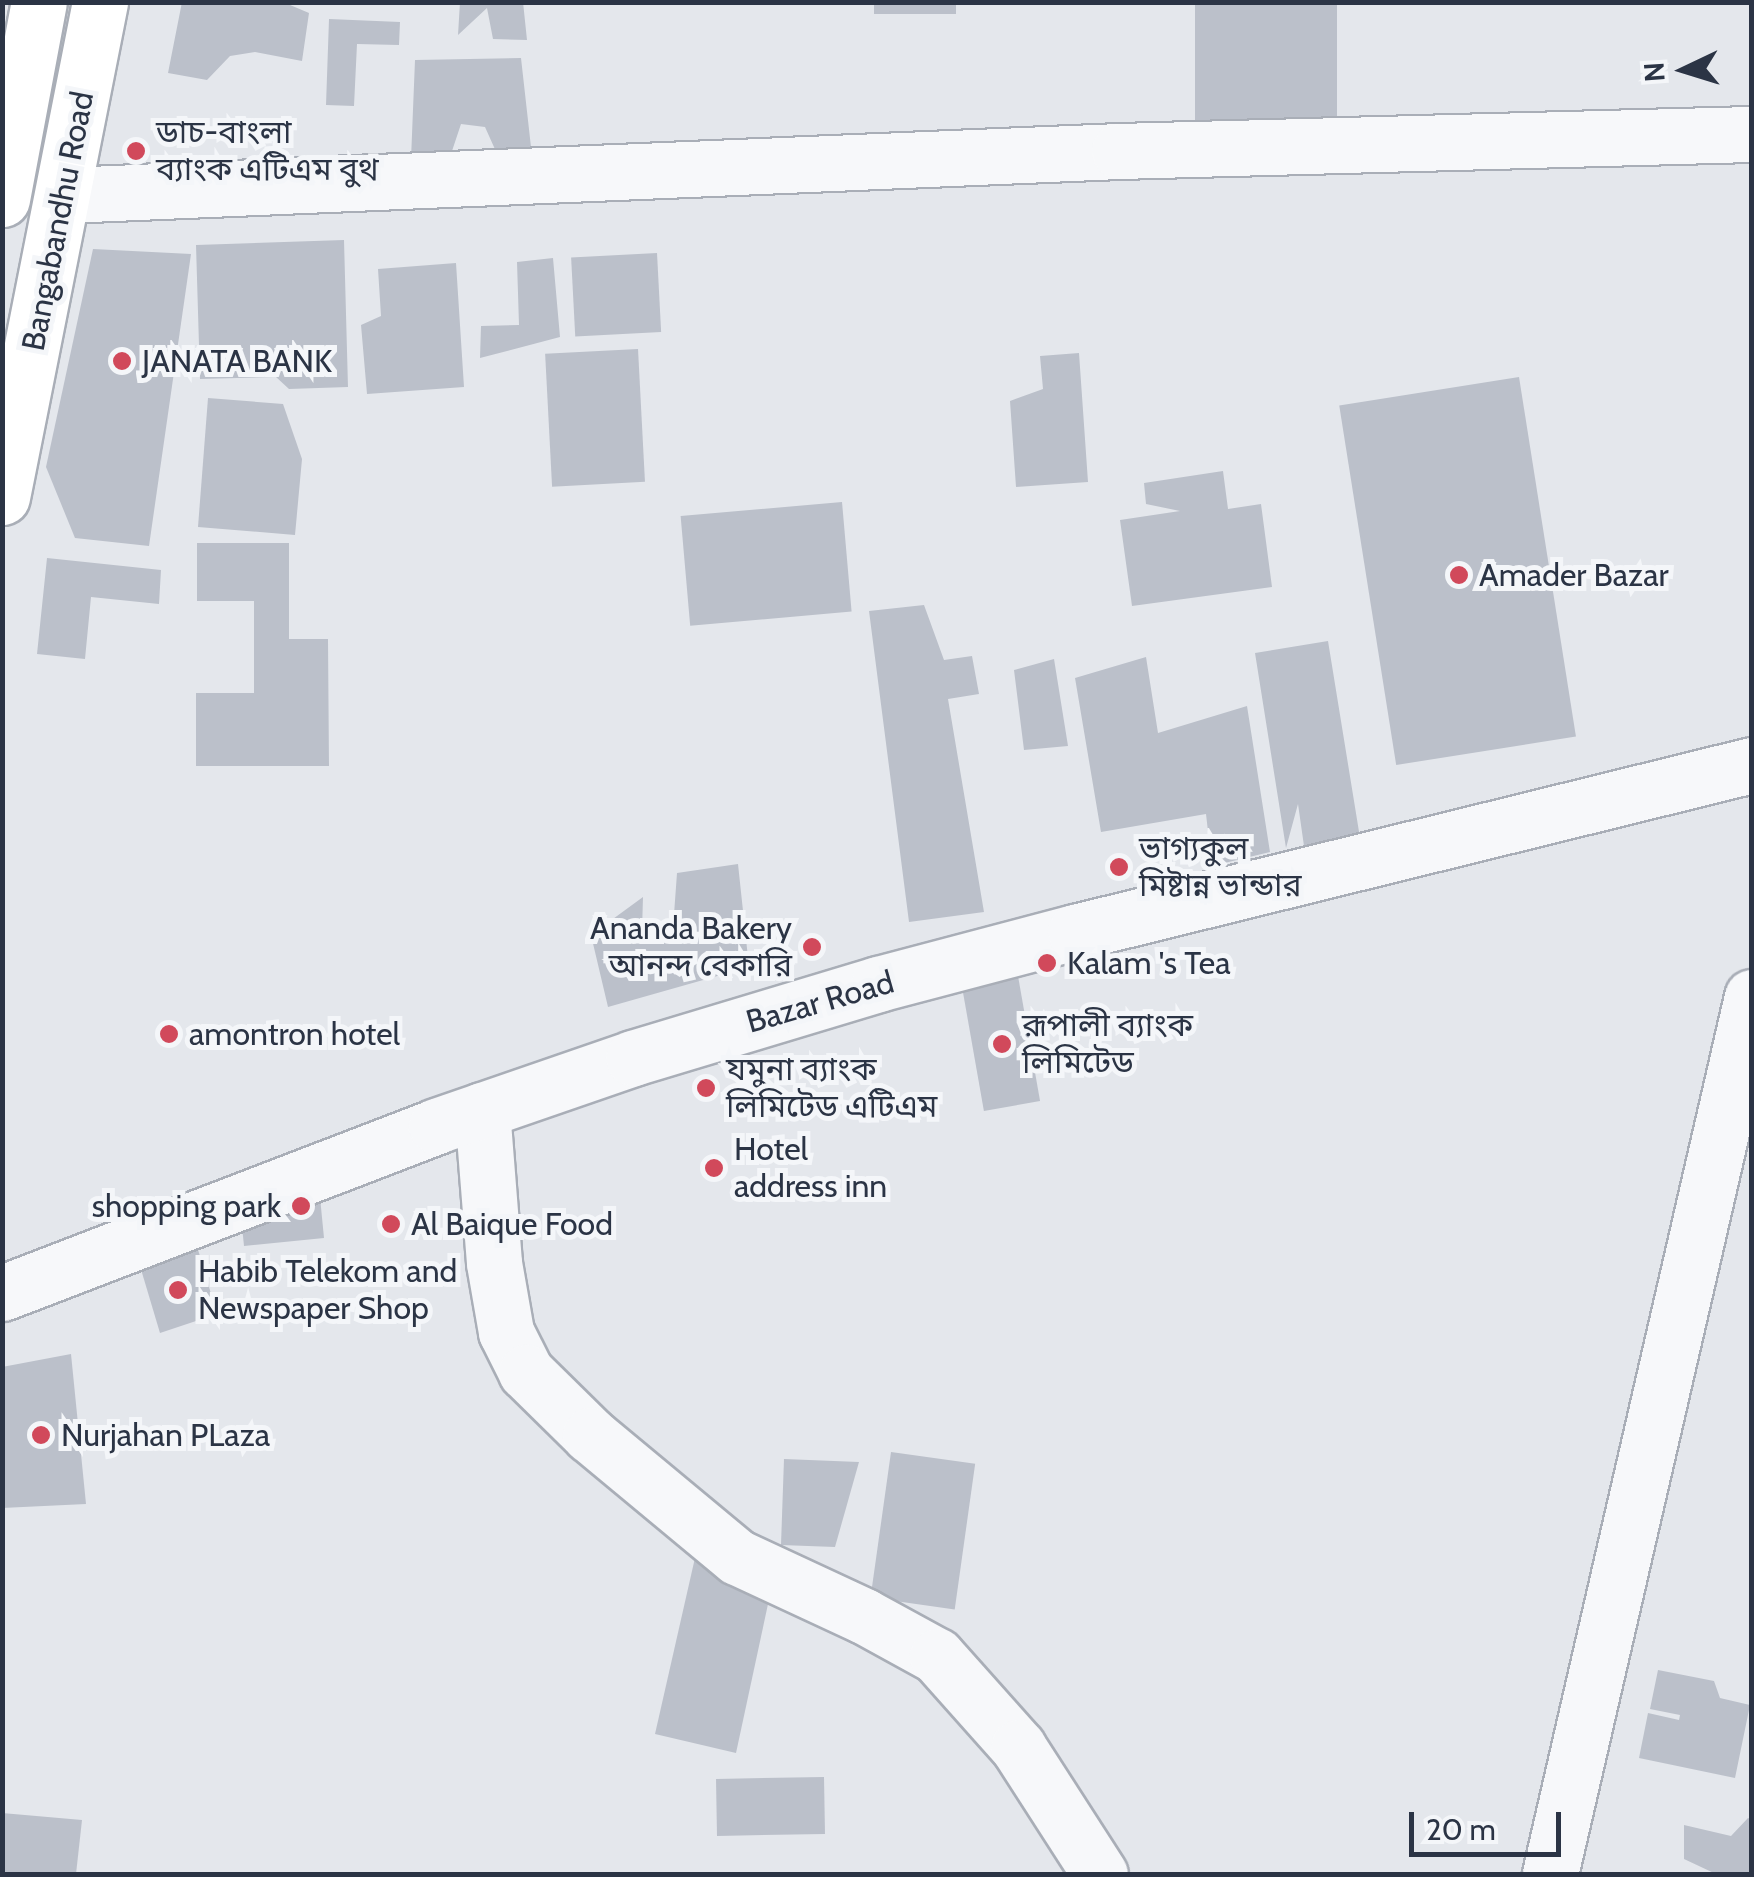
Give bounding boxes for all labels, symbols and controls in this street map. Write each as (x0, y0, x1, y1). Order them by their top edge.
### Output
north arrow (1634, 20, 1734, 120)
text: N (1636, 61, 1672, 83)
street label: Bangabandhu Road (14, 88, 102, 354)
place label: ডাচ-বাংলা ব্যাংক এটিএম বুথ (156, 114, 379, 189)
marker: ডাচ-বাংলা ব্যাংক এটিএম বুথ (125, 140, 147, 162)
place label: JANATA BANK (142, 342, 332, 380)
marker: JANATA BANK (111, 350, 133, 372)
place label: Amader Bazar (1479, 556, 1669, 594)
marker: Amader Bazar (1448, 564, 1470, 586)
place label: ভাগ্যকুল মিষ্টান্ন ভান্ডার (1139, 830, 1302, 905)
marker: ভাগ্যকুল মিষ্টান্ন ভান্ডার (1108, 856, 1130, 878)
place label: Ananda Bakery আনন্দ বেকারি (590, 910, 792, 985)
marker: Ananda Bakery আনন্দ বেকারি (801, 936, 823, 958)
place label: Kalam 's Tea (1067, 944, 1230, 982)
marker: Kalam 's Tea (1036, 952, 1058, 974)
street label: Bazar Road (742, 963, 898, 1041)
place label: রূপালী ব্যাংক লিমিটেড (1022, 1007, 1193, 1082)
place label: amontron hotel (189, 1015, 400, 1053)
marker: amontron hotel (158, 1023, 180, 1045)
marker: রূপালী ব্যাংক লিমিটেড (991, 1033, 1013, 1055)
place label: যমুনা ব্যাংক লিমিটেড এটিএম (726, 1051, 937, 1126)
marker: যমুনা ব্যাংক লিমিটেড এটিএম (695, 1077, 717, 1099)
place label: Hotel address inn (734, 1131, 887, 1206)
marker: Hotel address inn (703, 1157, 725, 1179)
place label: shopping park (92, 1187, 281, 1225)
marker: shopping park (290, 1195, 312, 1217)
place label: Al Baique Food (411, 1205, 613, 1243)
marker: Al Baique Food (380, 1213, 402, 1235)
place label: Habib Telekom and Newspaper Shop (198, 1253, 457, 1328)
marker: Habib Telekom and Newspaper Shop (167, 1279, 189, 1301)
place label: Nurjahan PLaza (61, 1416, 270, 1454)
marker: Nurjahan PLaza (30, 1424, 52, 1446)
scale bar (1414, 1792, 1566, 1854)
text: 20 m (1426, 1811, 1496, 1848)

